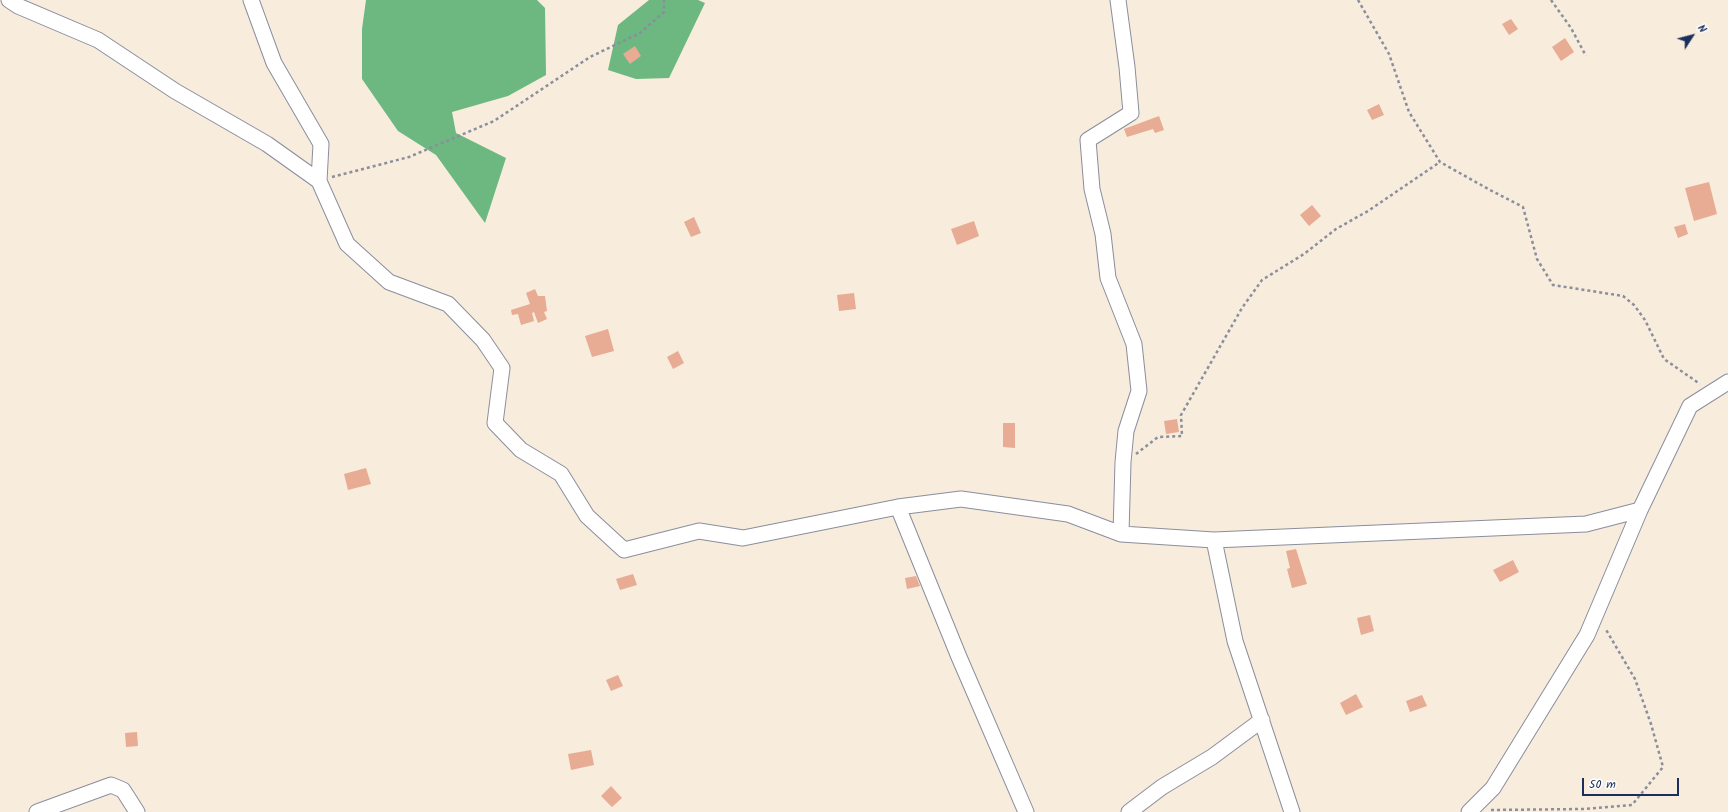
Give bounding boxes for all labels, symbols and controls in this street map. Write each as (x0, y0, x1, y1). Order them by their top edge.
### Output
north arrow (1672, 16, 1712, 56)
text: N (1692, 21, 1711, 37)
scale bar (1584, 770, 1681, 796)
text: 50 m (1589, 775, 1616, 794)

